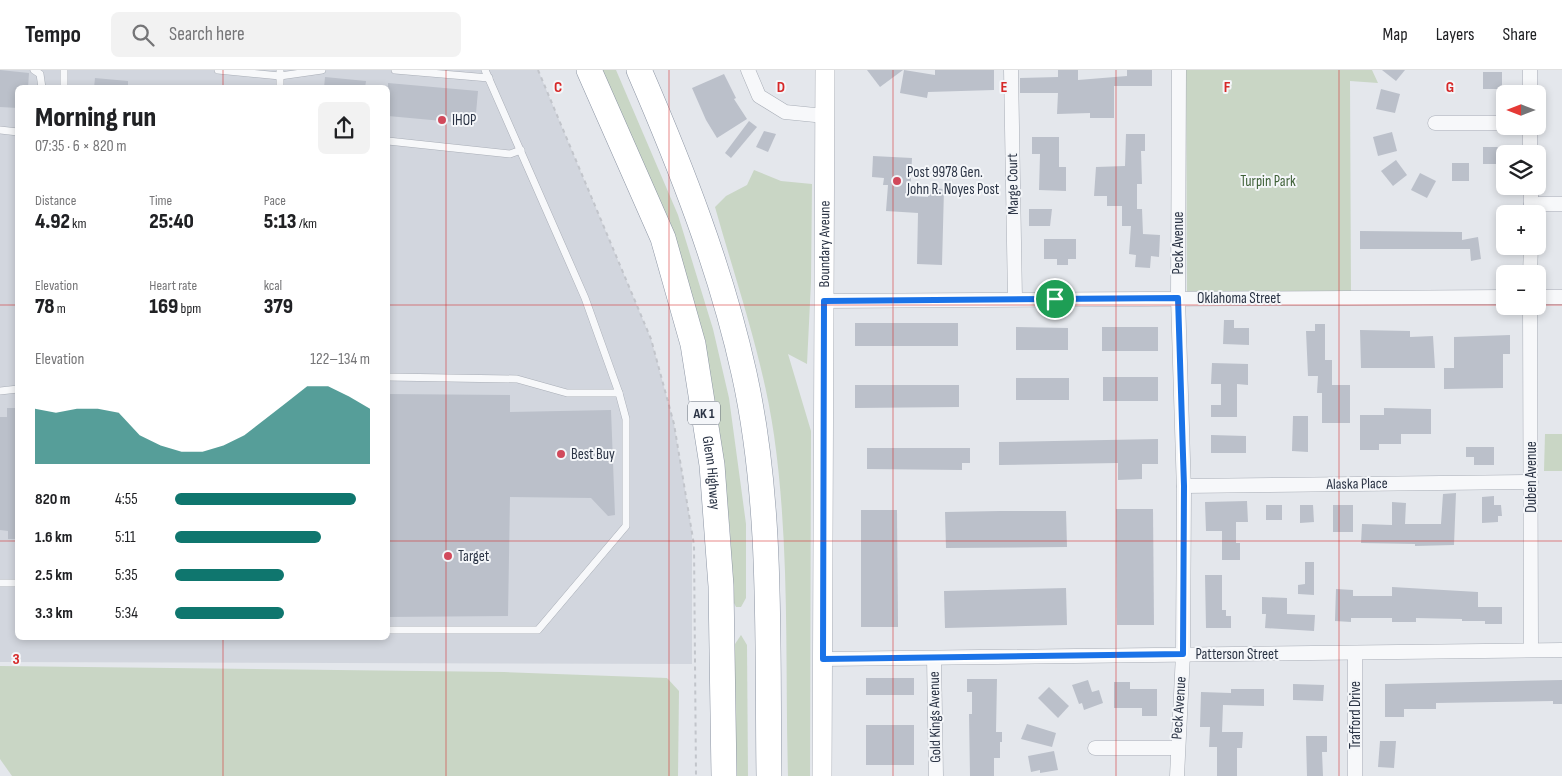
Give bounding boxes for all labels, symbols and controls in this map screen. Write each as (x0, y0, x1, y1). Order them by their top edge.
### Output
search box (111, 12, 461, 57)
text: Tempo (25, 20, 81, 49)
icon: search (129, 21, 157, 49)
text: Search here (169, 23, 245, 46)
text: Map (1383, 24, 1408, 45)
text: Layers (1436, 24, 1475, 45)
text: Share (1503, 24, 1537, 45)
text: C (554, 78, 562, 97)
text: D (777, 78, 785, 97)
text: E (1001, 78, 1008, 97)
text: F (1224, 78, 1231, 97)
text: G (1446, 78, 1454, 97)
north arrow (1496, 85, 1546, 135)
map controls (1496, 85, 1546, 315)
text: Morning run (35, 101, 156, 134)
button: share (318, 102, 370, 154)
place label: IHOP (452, 111, 476, 130)
marker: IHOP (436, 114, 448, 126)
text: 07:35 · 6 × 820 m (35, 137, 127, 156)
button: layers (1496, 145, 1546, 195)
street label: Marge Court (1003, 153, 1023, 215)
place label: Post 9978 Gen. John R. Noyes Post (906, 163, 1000, 199)
park label: Turpin Park (1240, 172, 1296, 191)
marker: Post 9978 Gen. John R. Noyes Post (891, 175, 903, 187)
text: Distance (35, 192, 76, 209)
text: Time (149, 192, 172, 209)
text: Pace (264, 192, 286, 209)
street label: Boundary Aveune (815, 200, 834, 288)
button: + (1496, 205, 1546, 255)
text: 4.92 (35, 209, 70, 234)
text: 25:40 (149, 209, 194, 234)
text: 5:13 (264, 209, 297, 234)
street label: Peck Avenue (1169, 211, 1188, 275)
text: km (70, 215, 86, 232)
text: /km (297, 215, 317, 232)
button: − (1496, 265, 1546, 315)
text: Elevation (35, 277, 78, 294)
text: Heart rate (149, 277, 197, 294)
text: kcal (264, 277, 282, 294)
pin (1034, 278, 1076, 320)
icon: arrive (1041, 285, 1069, 313)
street label: Oklahoma Street (1197, 289, 1281, 308)
text: 78 (35, 294, 55, 319)
text: 169 (149, 294, 178, 319)
text: 379 (264, 294, 293, 319)
text: m (55, 300, 66, 317)
text: bpm (178, 300, 201, 317)
text: Elevation (35, 350, 84, 369)
text: 122–134 m (310, 350, 370, 369)
road number: AK 1 (688, 402, 720, 424)
street label: Glenn Highway (698, 435, 725, 511)
street label: Duben Avenue (1522, 441, 1541, 513)
place label: Best Buy (571, 445, 615, 464)
marker: Best Buy (555, 448, 567, 460)
street label: Alaska Place (1325, 474, 1388, 494)
text: 820 m (35, 490, 70, 509)
text: 4:55 (115, 490, 138, 509)
text: 1.6 km (35, 528, 72, 547)
text: 5:11 (115, 528, 136, 547)
place label: Target (458, 547, 490, 566)
marker: Target (442, 550, 454, 562)
text: 2.5 km (35, 566, 73, 585)
text: 5:35 (115, 566, 138, 585)
text: 3.3 km (35, 604, 73, 623)
text: 5:34 (115, 604, 138, 623)
street label: Patterson Street (1195, 645, 1279, 664)
text: 3 (12, 650, 20, 669)
street label: Gold Kings Avenue (925, 671, 945, 763)
street label: Peck Avenue (1167, 676, 1191, 740)
street label: Trafford Drive (1346, 681, 1365, 749)

